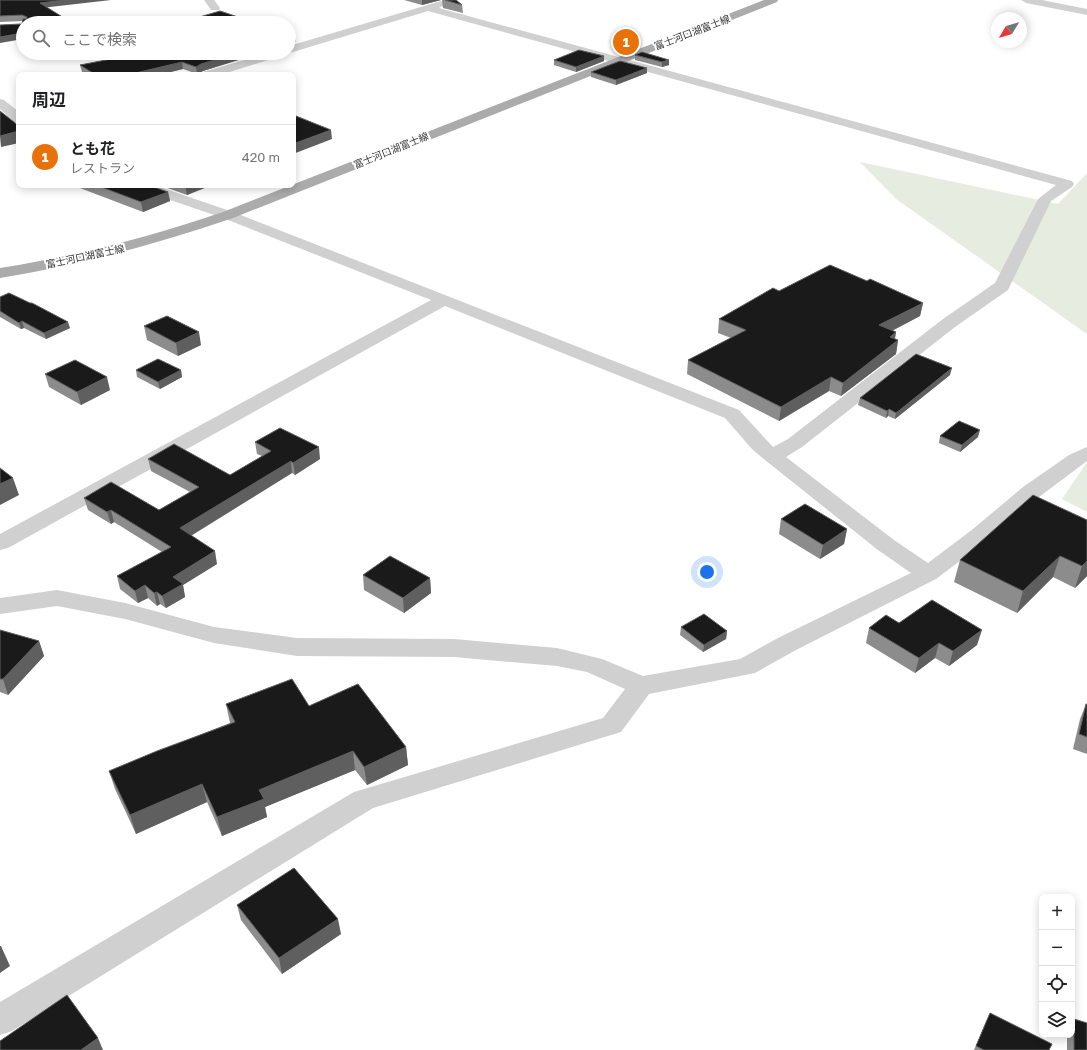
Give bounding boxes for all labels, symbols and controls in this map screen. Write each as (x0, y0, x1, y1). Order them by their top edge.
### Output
street label: 富士河口湖富士線 (653, 12, 731, 52)
north arrow (991, 12, 1027, 48)
search box (16, 16, 296, 60)
icon: search (30, 27, 52, 49)
pin: 1 (613, 27, 639, 57)
text: ここで検索 (62, 30, 137, 48)
text: 周辺 (32, 89, 66, 110)
street label: 富士河口湖富士線 (352, 129, 430, 171)
text: とも花 (70, 139, 115, 157)
text: 1 (42, 149, 48, 165)
text: 420 m (242, 149, 280, 165)
text: レストラン (70, 160, 135, 176)
street label: 富士河口湖富士線 (45, 242, 125, 270)
your location (697, 562, 717, 582)
map controls (1039, 894, 1075, 1038)
button: + (1039, 894, 1075, 930)
button: − (1039, 930, 1075, 966)
button: locate (1039, 966, 1075, 1002)
button: layers (1039, 1002, 1075, 1038)

